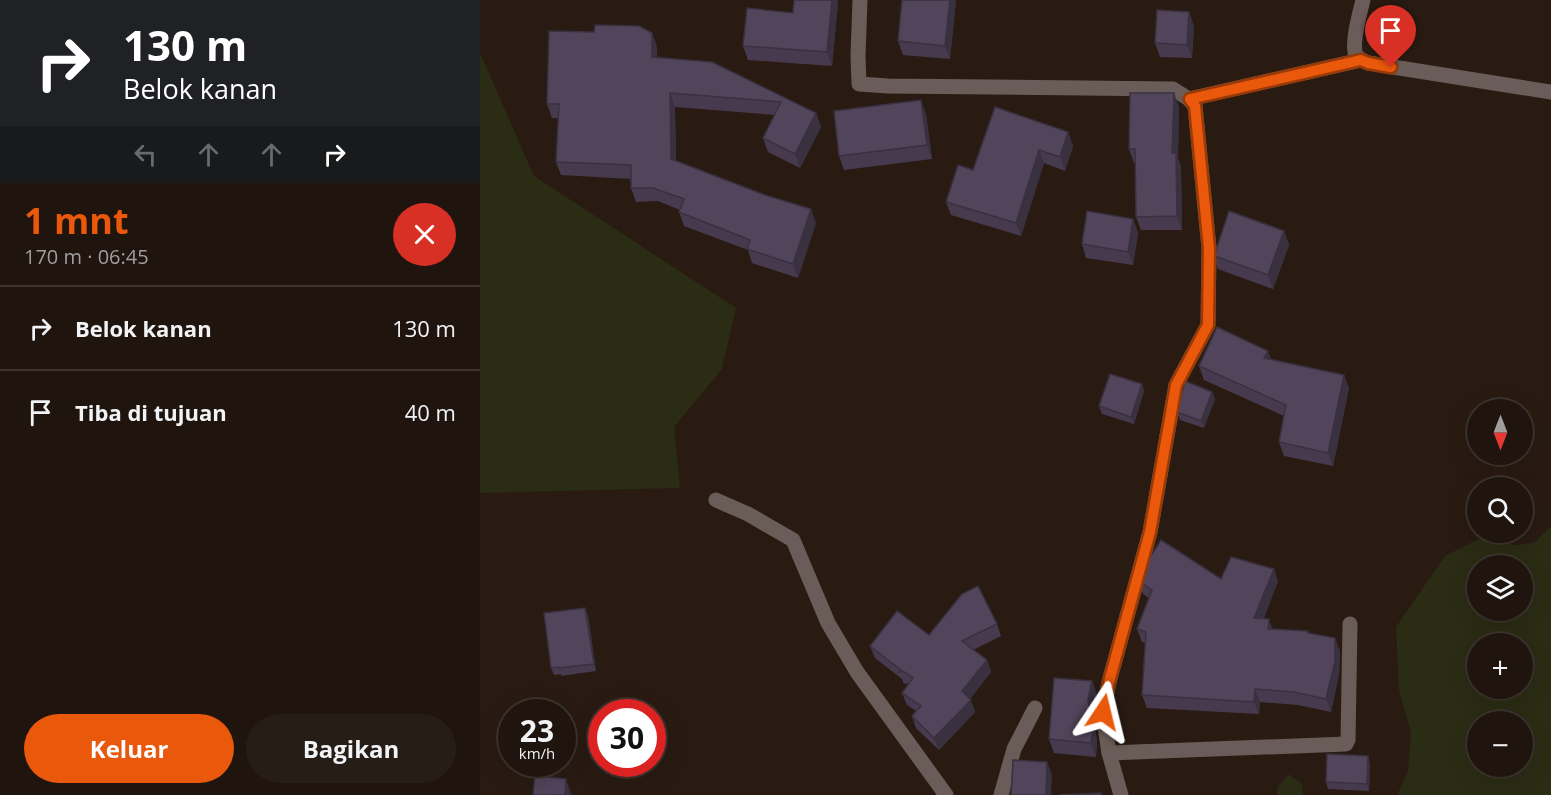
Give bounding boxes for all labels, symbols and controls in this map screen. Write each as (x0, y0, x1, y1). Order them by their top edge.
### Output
pin (1365, 5, 1416, 67)
icon: arrive (1374, 14, 1407, 47)
text: 130 m (123, 16, 247, 73)
icon: right (24, 24, 102, 102)
text: Belok kanan (123, 70, 277, 107)
icon: left (129, 138, 162, 171)
icon: ahead (192, 138, 225, 171)
icon: ahead (255, 138, 288, 171)
icon: right (318, 138, 351, 171)
text: 1 mnt (24, 196, 129, 245)
button: close (393, 203, 456, 266)
text: 170 m · 06:45 (24, 243, 149, 270)
icon: right (24, 312, 57, 345)
text: Belok kanan (75, 313, 212, 343)
text: 130 m (392, 313, 456, 343)
icon: arrive (24, 396, 57, 429)
text: Tiba di tujuan (75, 397, 227, 427)
text: 40 m (405, 397, 456, 427)
north arrow (1467, 399, 1533, 465)
map controls (1467, 399, 1533, 777)
button: search (1467, 477, 1533, 543)
button: layers (1467, 555, 1533, 621)
button: + (1467, 633, 1533, 699)
position arrow (1071, 680, 1135, 744)
speed limit sign: 30 (588, 699, 666, 777)
text: 23 (520, 710, 554, 751)
button: − (1467, 711, 1533, 777)
button: Keluar (24, 714, 234, 783)
button: Bagikan (246, 714, 456, 783)
text: km/h (519, 743, 555, 763)

